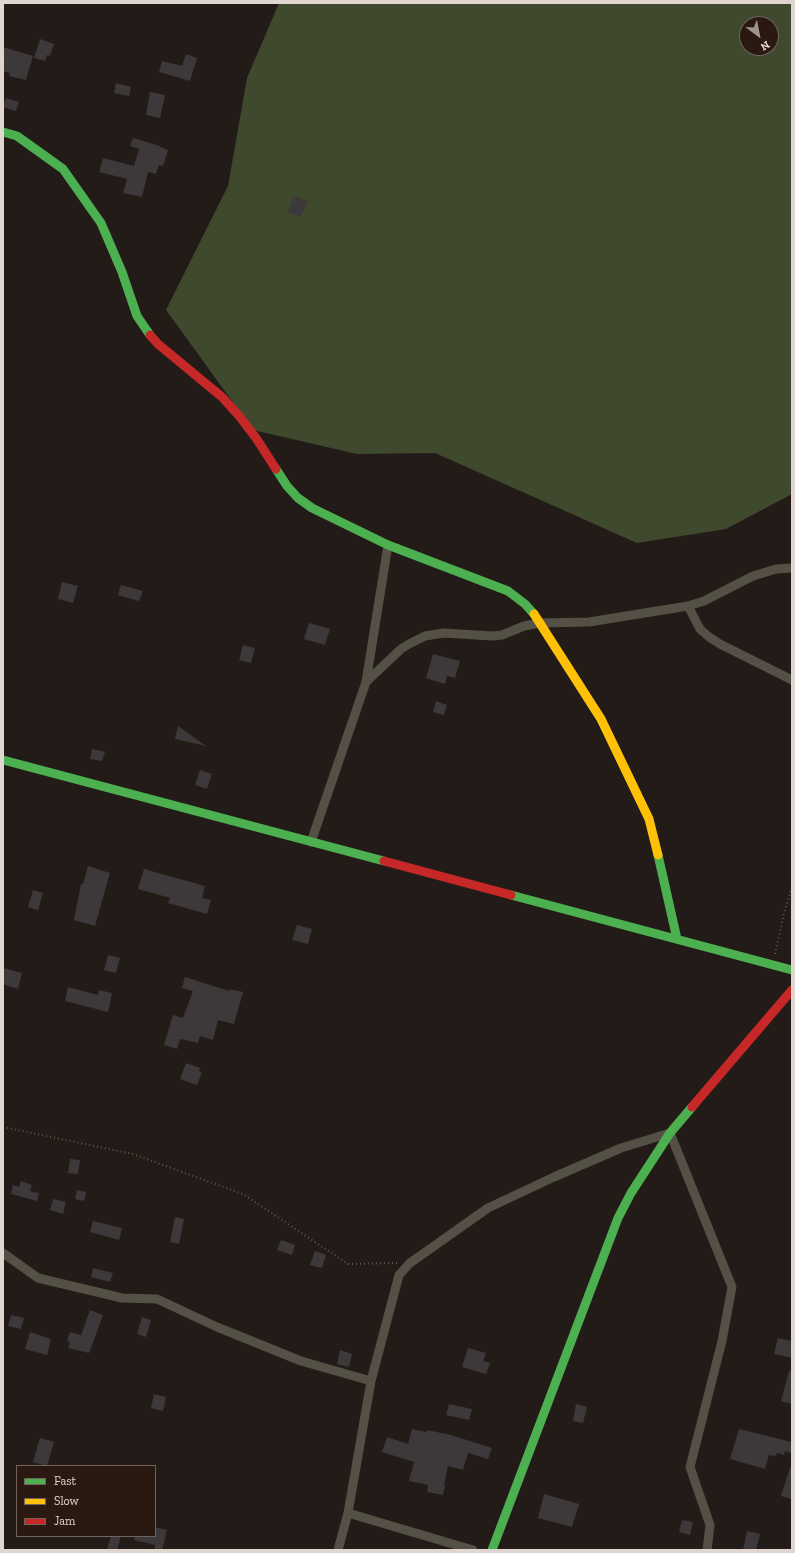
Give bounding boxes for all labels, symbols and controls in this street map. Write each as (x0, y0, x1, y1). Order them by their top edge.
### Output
north arrow (739, 16, 779, 56)
text: N (758, 38, 772, 53)
legend (16, 1465, 156, 1537)
text: Fast (54, 1474, 76, 1488)
text: Slow (54, 1494, 79, 1508)
text: Jam (54, 1514, 75, 1528)

